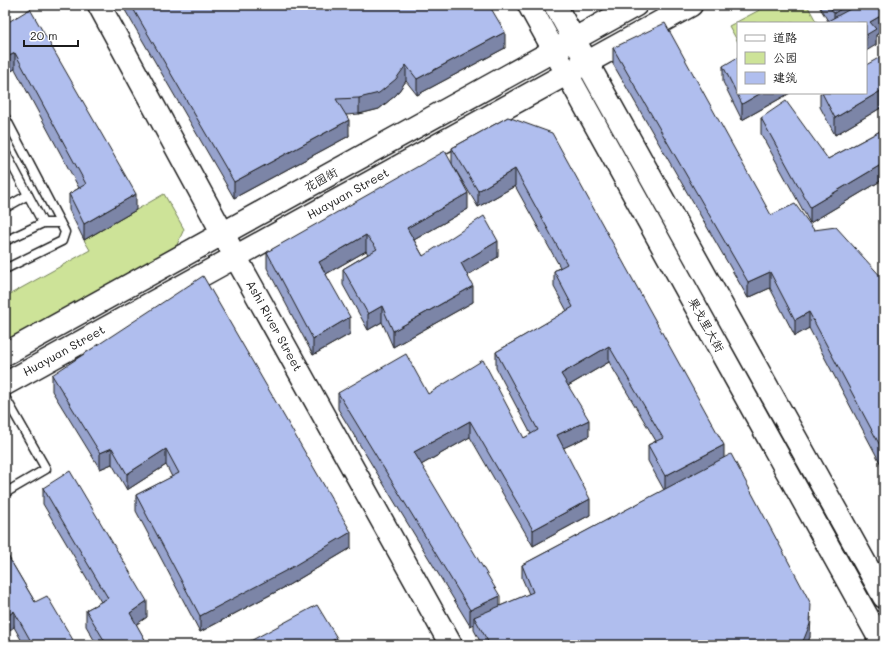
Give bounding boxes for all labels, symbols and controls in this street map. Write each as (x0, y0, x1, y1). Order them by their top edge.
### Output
scale bar (24, 22, 78, 48)
legend (737, 22, 867, 94)
text: 20 m (30, 27, 58, 43)
text: 道路 (773, 29, 797, 45)
text: 公园 (773, 49, 797, 65)
text: 建筑 (773, 69, 797, 85)
street label: 花园街 (301, 163, 340, 195)
street label: Huayuan Street (304, 164, 391, 222)
street label: Ashi River Street (243, 277, 307, 374)
street label: 果戈里大街 (685, 294, 728, 355)
street label: Huayuan Street (20, 321, 107, 379)

